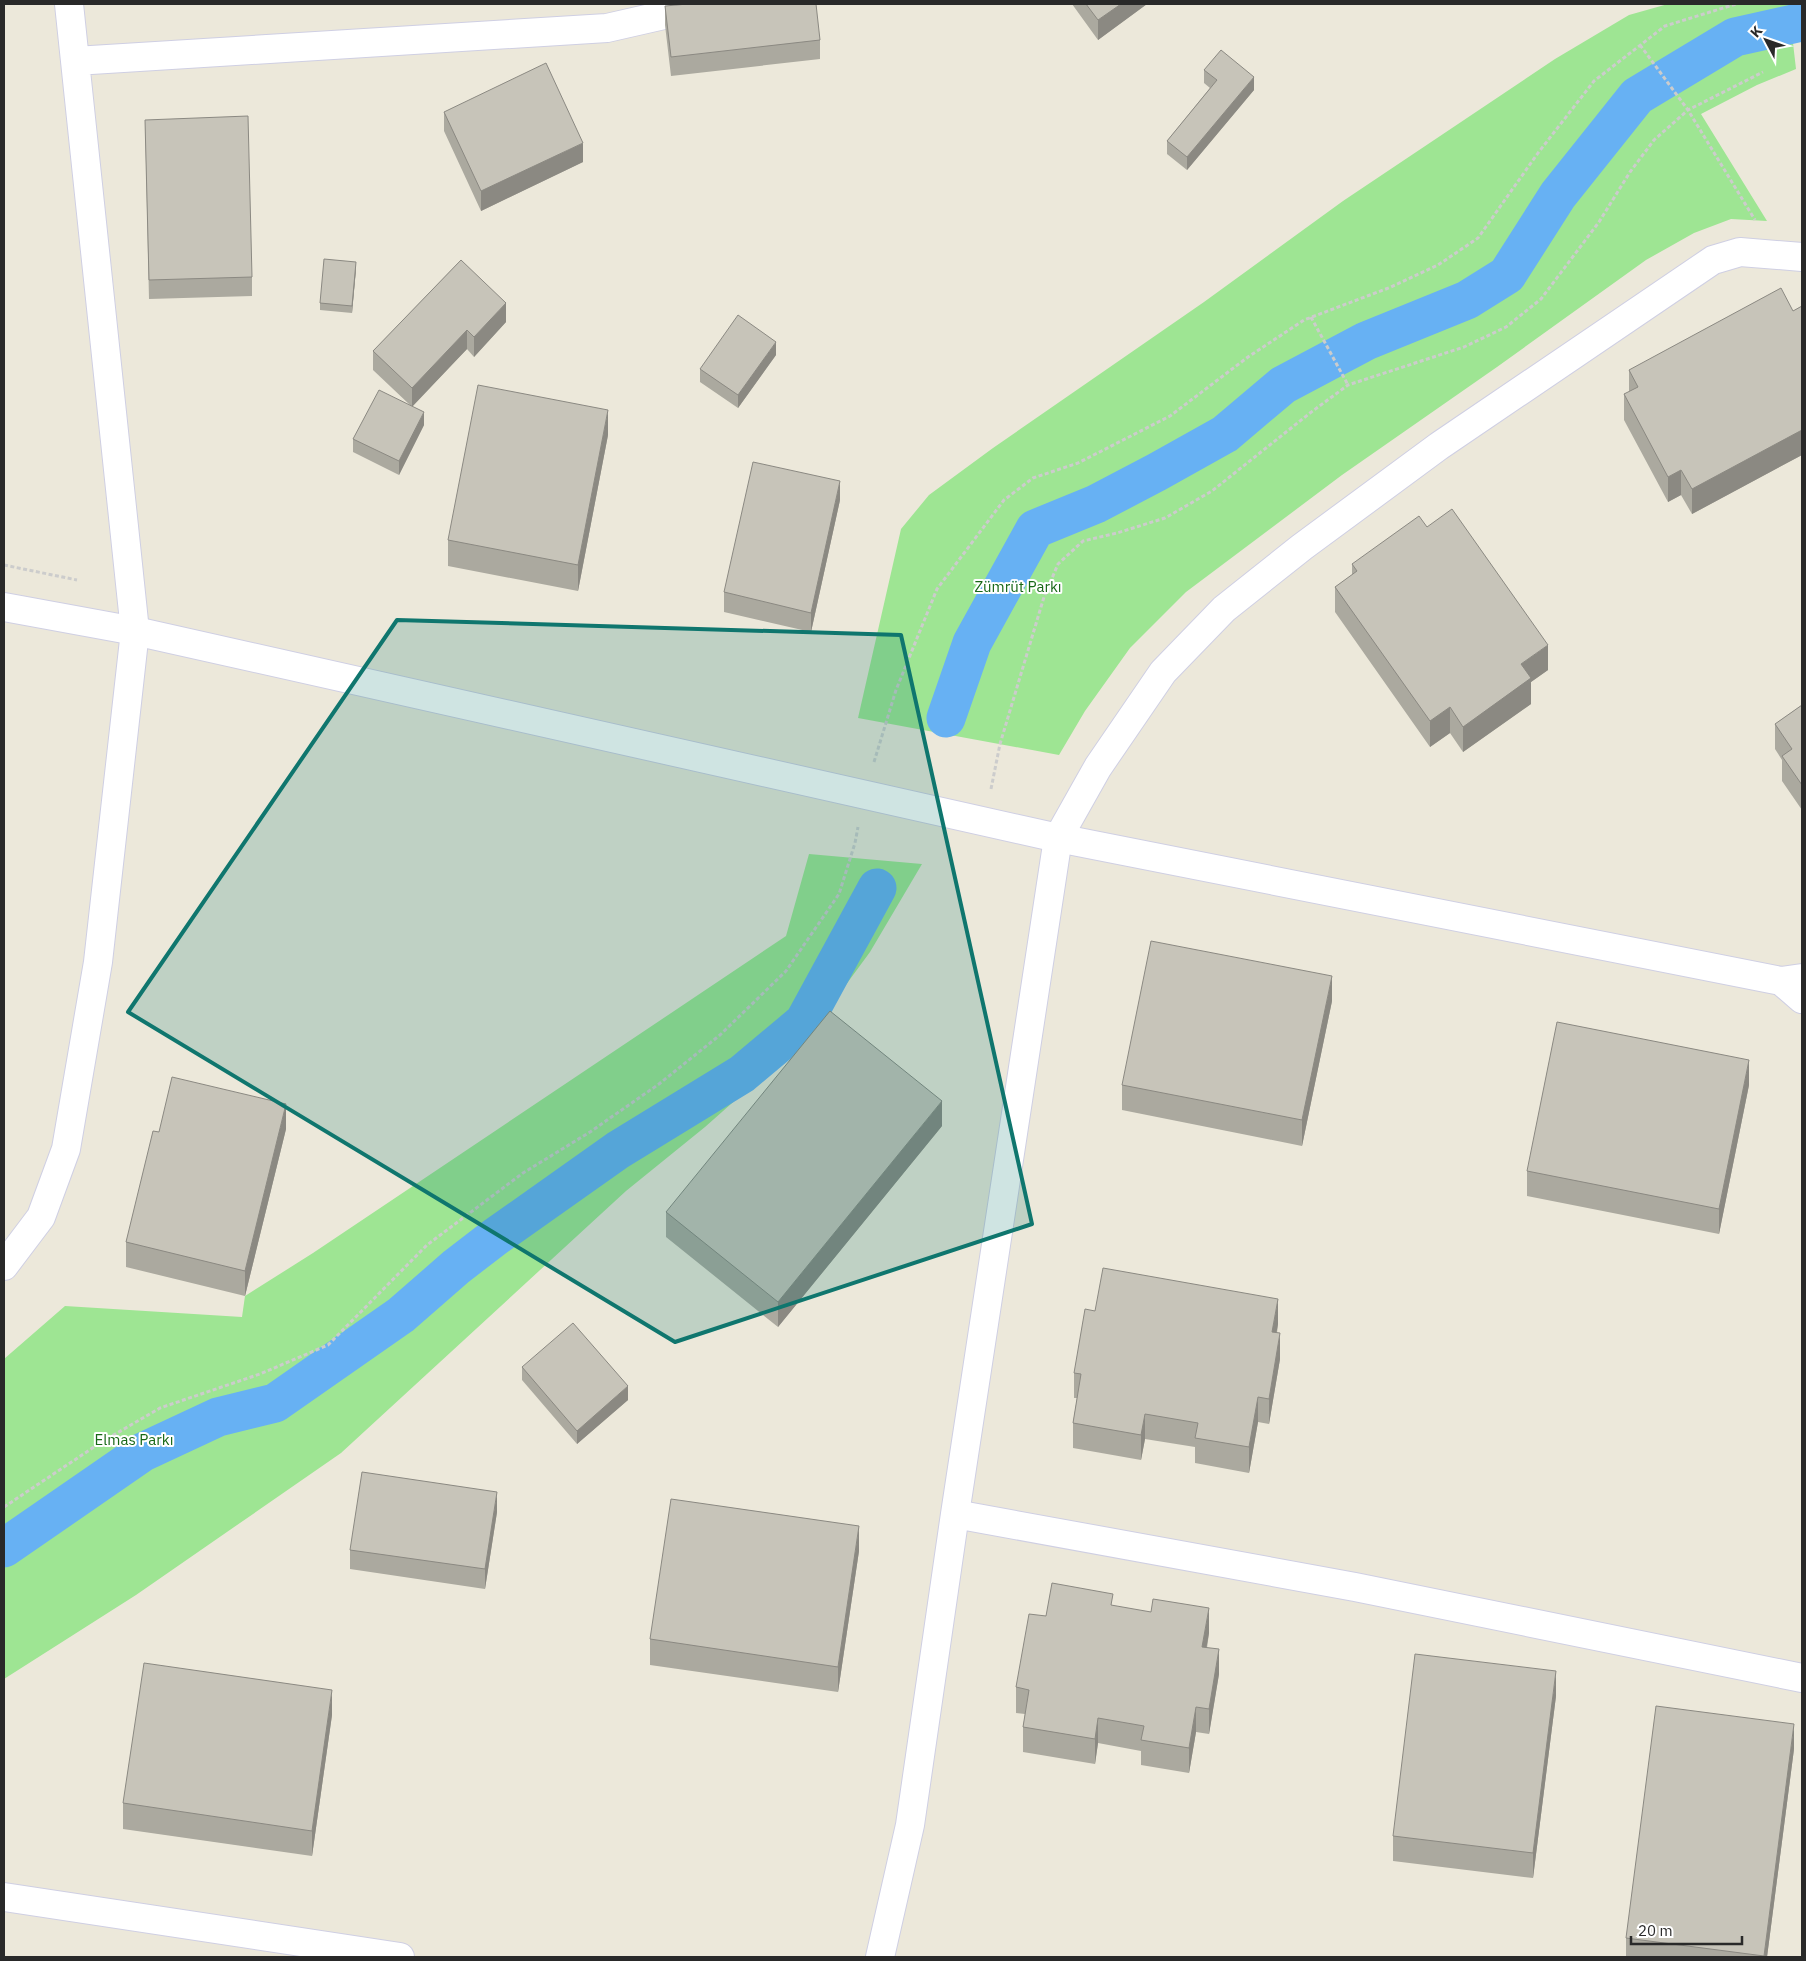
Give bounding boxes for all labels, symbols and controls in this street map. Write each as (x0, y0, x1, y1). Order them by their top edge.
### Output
north arrow (1741, 15, 1791, 65)
text: K (1746, 22, 1766, 41)
park label: Zümrüt Parkı (974, 577, 1062, 596)
park label: Elmas Parkı (95, 1430, 173, 1449)
scale bar (1631, 1914, 1742, 1946)
text: 20 m (1638, 1921, 1673, 1940)

